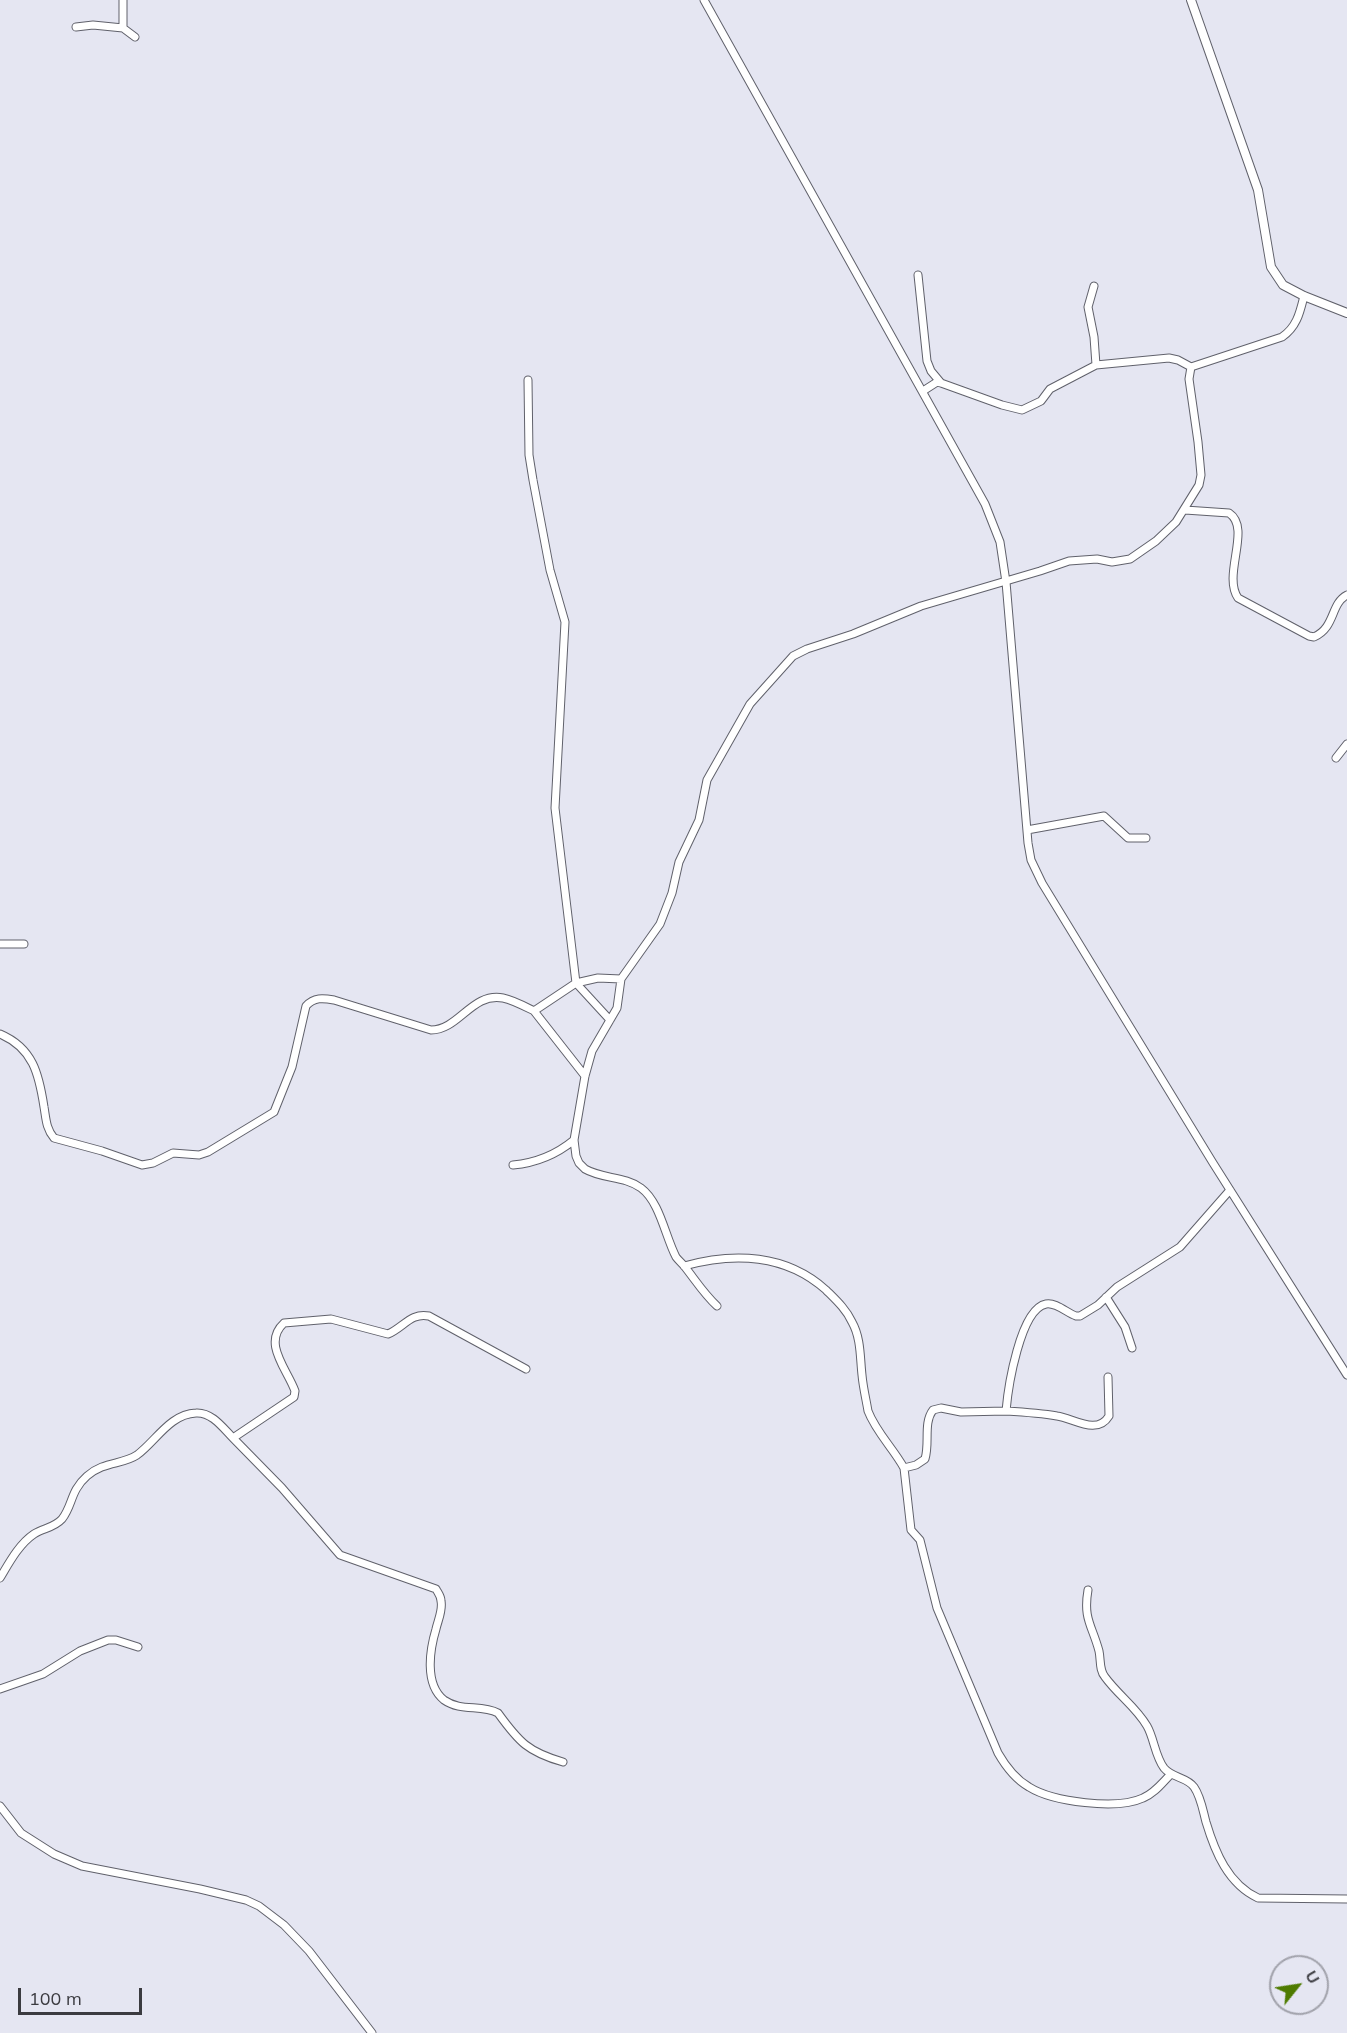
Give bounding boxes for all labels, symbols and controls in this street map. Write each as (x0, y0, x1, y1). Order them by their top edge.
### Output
north arrow (1269, 1955, 1329, 2015)
text: U (1301, 1967, 1324, 1987)
scale bar (21, 1976, 146, 2014)
text: 100 m (29, 1987, 82, 2010)

